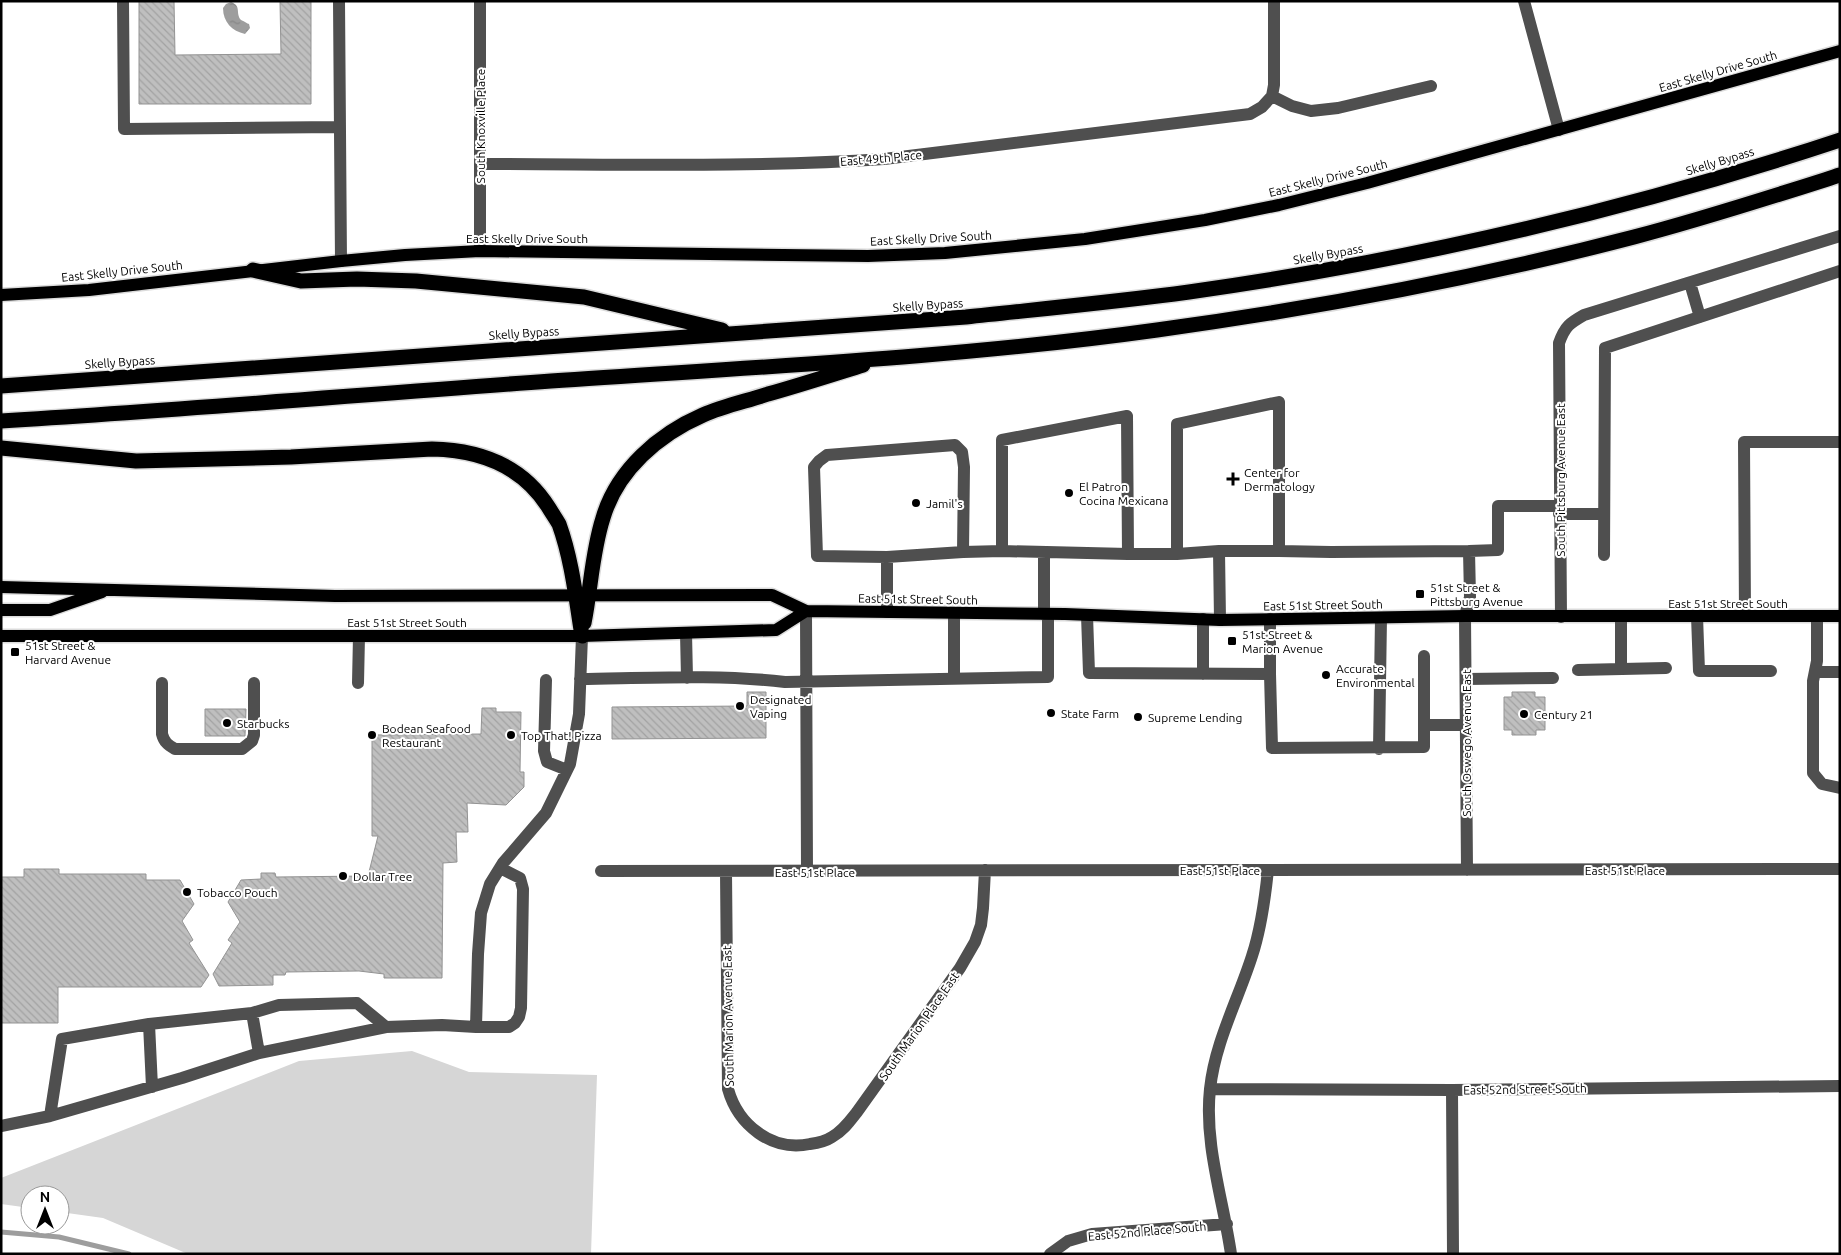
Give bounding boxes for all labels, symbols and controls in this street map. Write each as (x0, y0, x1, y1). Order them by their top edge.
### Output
street label: East Skelly Drive South (1658, 48, 1778, 94)
street label: South Knoxville Place (474, 69, 487, 183)
street label: Skelly Bypass (1684, 144, 1756, 178)
street label: East 49th Place (840, 148, 922, 168)
street label: East Skelly Drive South (1267, 157, 1389, 199)
street label: East Skelly Drive South (870, 228, 992, 248)
street label: East Skelly Drive South (466, 232, 588, 245)
street label: Skelly Bypass (1292, 241, 1364, 267)
street label: East Skelly Drive South (61, 258, 183, 284)
street label: Skelly Bypass (892, 296, 964, 314)
street label: Skelly Bypass (488, 324, 560, 342)
street label: Skelly Bypass (84, 353, 156, 371)
street label: South Pittsburg Avenue East (1554, 403, 1567, 557)
place label: Center for Dermatology (1244, 466, 1315, 493)
marker: Center for Dermatology (1226, 472, 1240, 486)
place label: El Patron Cocina Mexicana (1079, 480, 1168, 507)
marker: El Patron Cocina Mexicana (1063, 487, 1075, 499)
marker: Jamil's (910, 497, 922, 509)
place label: Jamil's (926, 497, 963, 510)
place label: 51st Street & Pittsburg Avenue (1430, 581, 1523, 608)
marker: 51st Street & Pittsburg Avenue (1414, 588, 1426, 600)
street label: East 51st Street South (858, 591, 978, 607)
street label: East 51st Street South (1263, 597, 1383, 613)
street label: East 51st Street South (1668, 597, 1788, 610)
street label: East 51st Street South (347, 616, 467, 629)
place label: 51st Street & Marion Avenue (1242, 628, 1323, 655)
marker: 51st Street & Marion Avenue (1226, 635, 1238, 647)
place label: 51st Street & Harvard Avenue (25, 639, 111, 666)
marker: 51st Street & Harvard Avenue (9, 646, 21, 658)
place label: Accurate Environmental (1336, 662, 1415, 689)
marker: Accurate Environmental (1320, 669, 1332, 681)
street label: South Oswego Avenue East (1460, 669, 1473, 817)
place label: Designated Vaping (750, 693, 811, 720)
marker: Designated Vaping (734, 700, 746, 712)
marker: State Farm (1045, 707, 1057, 719)
place label: State Farm (1061, 707, 1119, 720)
marker: Century 21 (1518, 708, 1530, 720)
place label: Century 21 (1534, 708, 1593, 721)
marker: Supreme Lending (1132, 711, 1144, 723)
place label: Supreme Lending (1148, 711, 1242, 724)
marker: Starbucks (221, 717, 233, 729)
place label: Starbucks (237, 717, 289, 730)
place label: Bodean Seafood Restaurant (382, 722, 471, 749)
marker: Bodean Seafood Restaurant (366, 729, 378, 741)
marker: Top That! Pizza (505, 729, 517, 741)
place label: Top That! Pizza (521, 729, 602, 742)
street label: East 51st Place (1180, 864, 1260, 877)
street label: East 51st Place (1585, 864, 1665, 877)
street label: East 51st Place (775, 866, 855, 879)
marker: Dollar Tree (337, 870, 349, 882)
place label: Dollar Tree (353, 870, 412, 883)
marker: Tobacco Pouch (181, 886, 193, 898)
place label: Tobacco Pouch (197, 886, 278, 899)
street label: South Marion Avenue East (720, 945, 736, 1087)
street label: South Marion Place East (877, 969, 962, 1083)
street label: East 52nd Street South (1463, 1081, 1587, 1097)
north arrow (20, 1185, 70, 1235)
text: N (40, 1189, 50, 1205)
street label: East 52nd Place South (1087, 1219, 1207, 1243)

